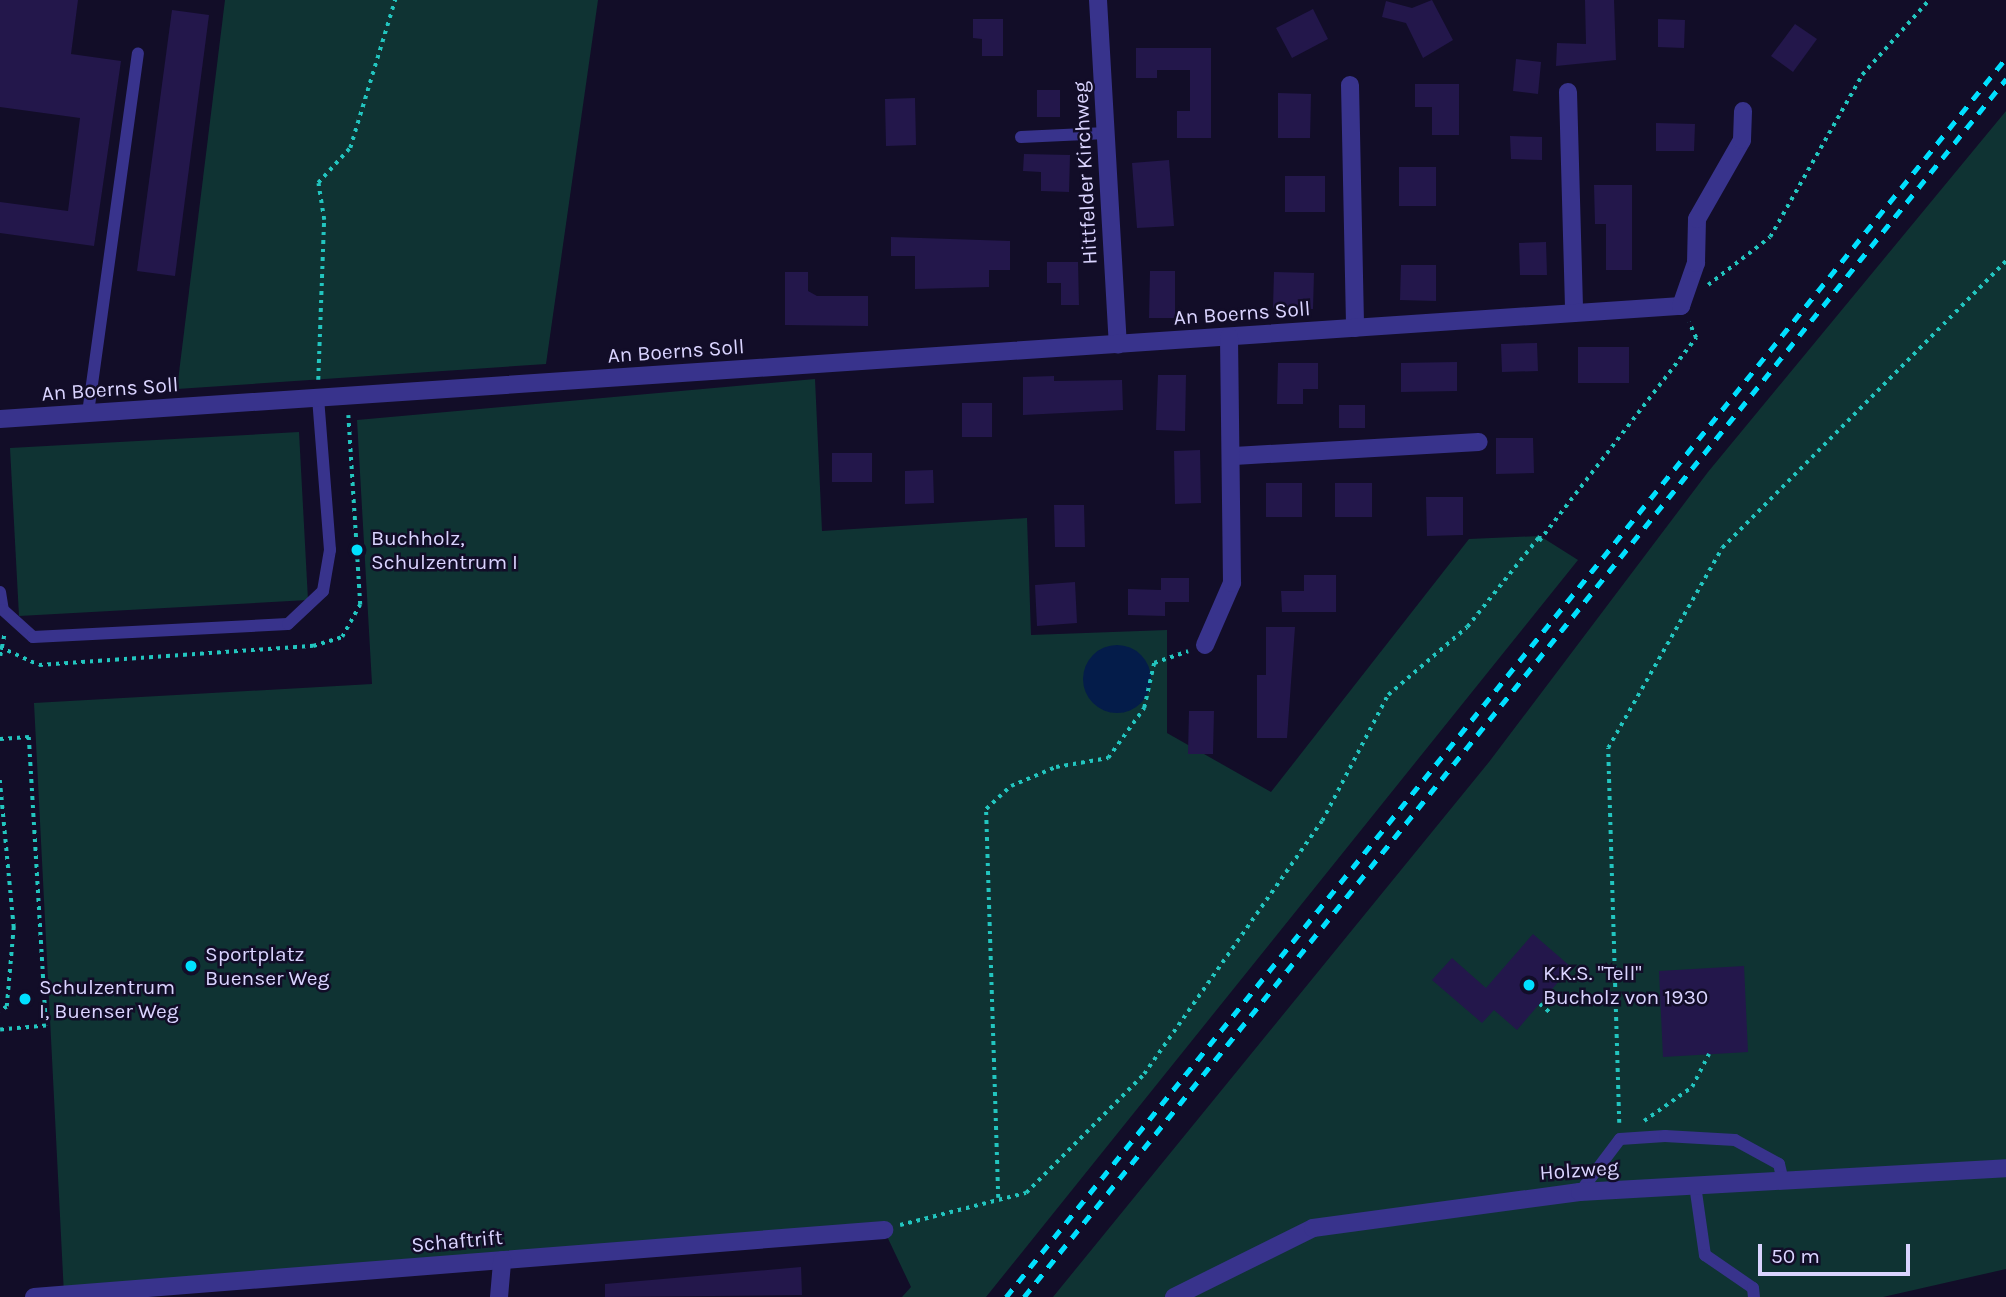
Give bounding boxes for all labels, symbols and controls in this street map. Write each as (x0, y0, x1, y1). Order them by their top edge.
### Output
street label: Hittfelder Kirchweg (1068, 81, 1102, 265)
street label: An Boerns Soll (1173, 296, 1311, 330)
street label: An Boerns Soll (607, 334, 745, 368)
street label: An Boerns Soll (41, 372, 179, 406)
place label: Buchholz, Schulzentrum I (371, 525, 518, 575)
marker: Buchholz, Schulzentrum I (349, 542, 365, 558)
place label: Sportplatz Buenser Weg (205, 941, 329, 991)
marker: Sportplatz Buenser Weg (183, 958, 199, 974)
place label: K.K.S. "Tell" Bucholz von 1930 (1543, 960, 1708, 1010)
place label: Schulzentrum I, Buenser Weg (39, 974, 179, 1024)
marker: K.K.S. "Tell" Bucholz von 1930 (1521, 977, 1537, 993)
marker: Schulzentrum I, Buenser Weg (17, 991, 33, 1007)
street label: Holzweg (1539, 1155, 1619, 1185)
street label: Schaftrift (410, 1224, 504, 1258)
scale bar (1761, 1230, 1913, 1274)
text: 50 m (1771, 1244, 1820, 1268)

